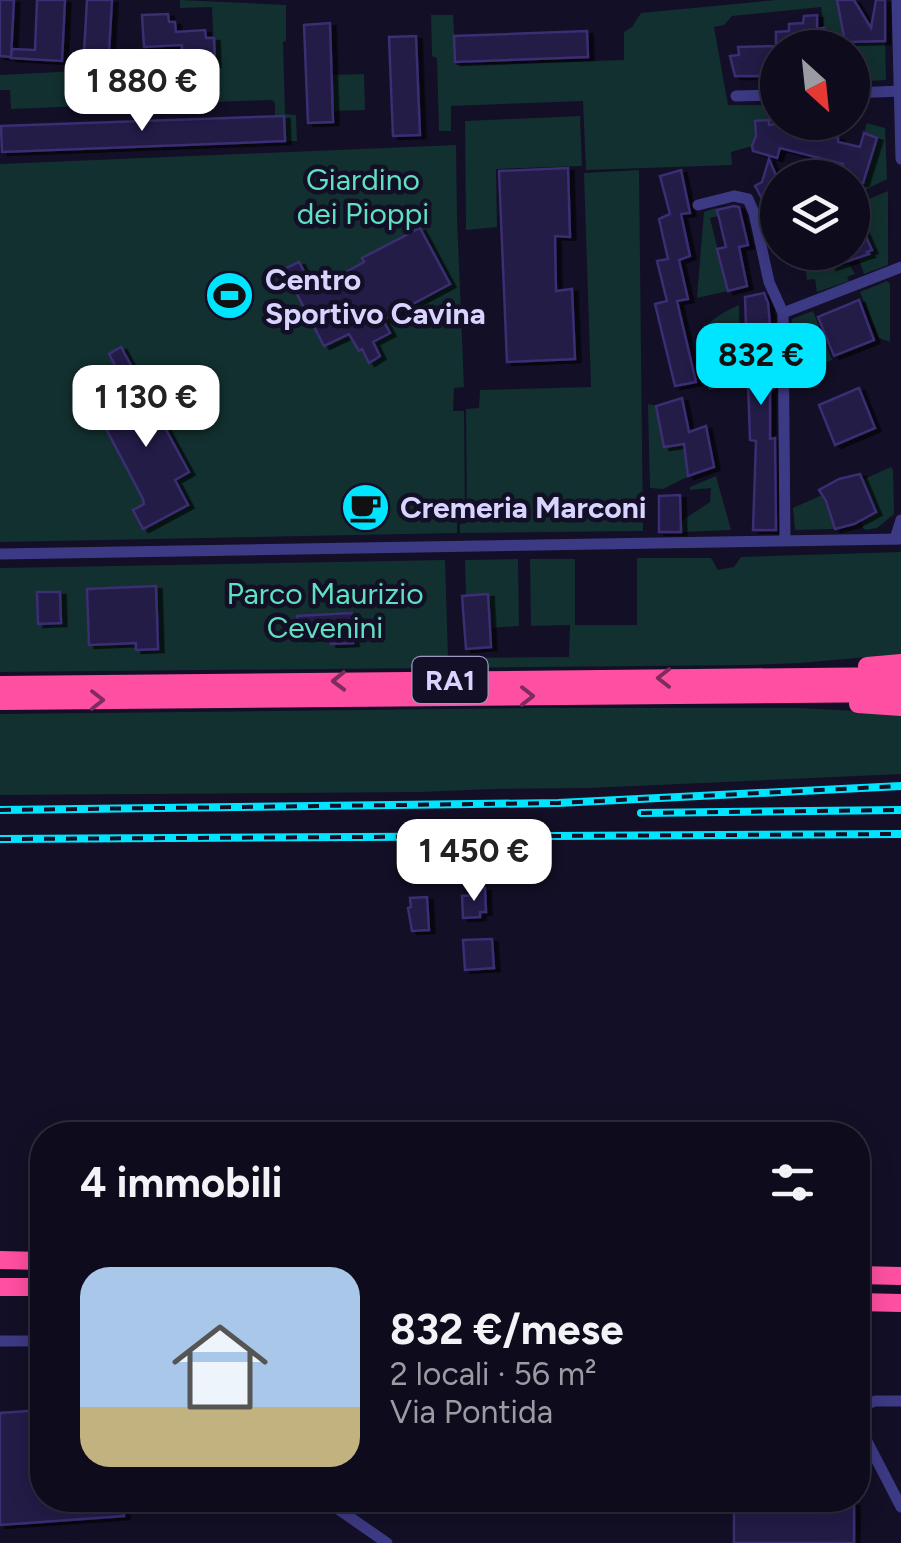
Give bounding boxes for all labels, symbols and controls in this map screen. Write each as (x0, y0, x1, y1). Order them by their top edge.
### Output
north arrow (760, 30, 870, 140)
map controls (760, 30, 870, 270)
pin: 1 880 € (50, 49, 234, 134)
text: 1 880 € (87, 62, 197, 100)
button: layers (760, 160, 870, 270)
park label: Giardino dei Pioppi (297, 161, 429, 232)
place label: Centro Sportivo Cavina (265, 261, 486, 332)
sports icon: Centro Sportivo Cavina (204, 270, 256, 322)
pin: 832 € (691, 323, 831, 408)
text: 832 € (718, 336, 804, 374)
pin: 1 130 € (54, 365, 238, 450)
text: 1 130 € (94, 378, 198, 416)
cafe icon: Cremeria Marconi (339, 481, 391, 533)
place label: Cremeria Marconi (400, 489, 647, 526)
park label: Parco Maurizio Cevenini (226, 575, 424, 646)
road number: RA1 (412, 657, 488, 703)
one-way arrow (655, 668, 671, 689)
one-way arrow (330, 670, 346, 692)
one-way arrow (520, 685, 536, 707)
one-way arrow (90, 689, 106, 711)
pin: 1 450 € (382, 819, 566, 904)
text: 1 450 € (419, 832, 529, 870)
icon: filters (765, 1155, 820, 1210)
text: 4 immobili (80, 1157, 283, 1208)
text: 832 €/mese (390, 1304, 623, 1355)
icon: home (160, 1307, 280, 1427)
text: 2 locali · 56 m² (390, 1355, 597, 1393)
text: Via Pontida (390, 1393, 553, 1431)

